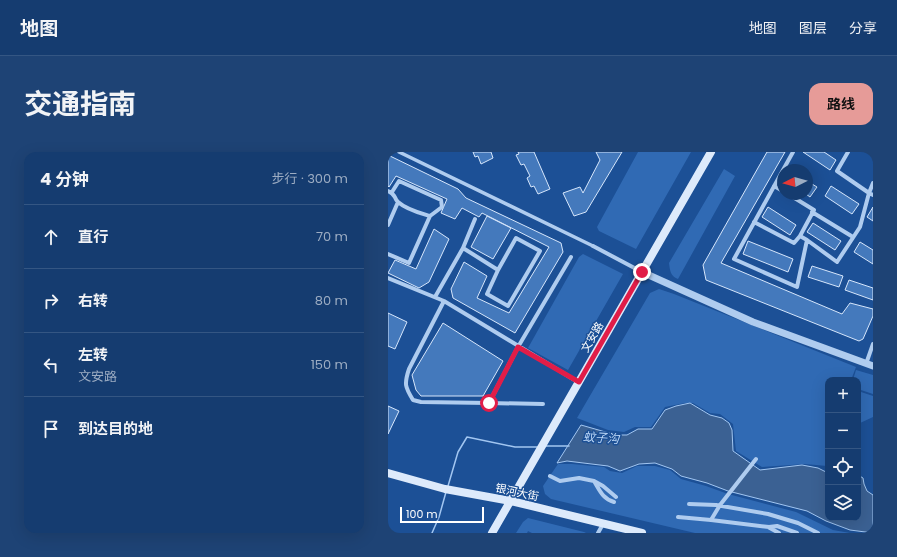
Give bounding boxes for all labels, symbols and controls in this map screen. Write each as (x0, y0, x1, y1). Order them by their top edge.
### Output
text: 地图 (20, 15, 58, 42)
text: 地图 (749, 18, 777, 38)
text: 图层 (799, 18, 827, 38)
text: 分享 (849, 18, 877, 38)
button: 路线 (809, 83, 873, 125)
text: 交通指南 (24, 85, 136, 124)
north arrow (777, 164, 813, 200)
text: 4 分钟 (40, 167, 89, 191)
text: 步行 · 300 m (271, 169, 348, 188)
icon: ahead (40, 226, 62, 248)
text: 直行 (78, 226, 108, 247)
text: 70 m (316, 227, 348, 246)
route end (633, 263, 651, 281)
icon: right (40, 290, 62, 312)
text: 右转 (78, 290, 108, 311)
text: 80 m (315, 291, 348, 310)
street label: 文安路 (577, 319, 607, 355)
text: 左转 (78, 344, 108, 365)
icon: left (40, 354, 62, 376)
text: 150 m (311, 355, 348, 374)
text: 文安路 (78, 367, 117, 386)
map controls (825, 377, 861, 521)
button: + (825, 377, 861, 413)
route start (480, 394, 498, 412)
button: − (825, 413, 861, 449)
icon: arrive (40, 418, 62, 440)
text: 到达目的地 (78, 418, 153, 439)
water label: 蚊子沟 (582, 428, 622, 447)
button: locate (825, 449, 861, 485)
street label: 银河大街 (494, 480, 540, 504)
button: layers (825, 485, 861, 521)
scale bar (400, 505, 484, 524)
text: 100 m (406, 506, 438, 522)

